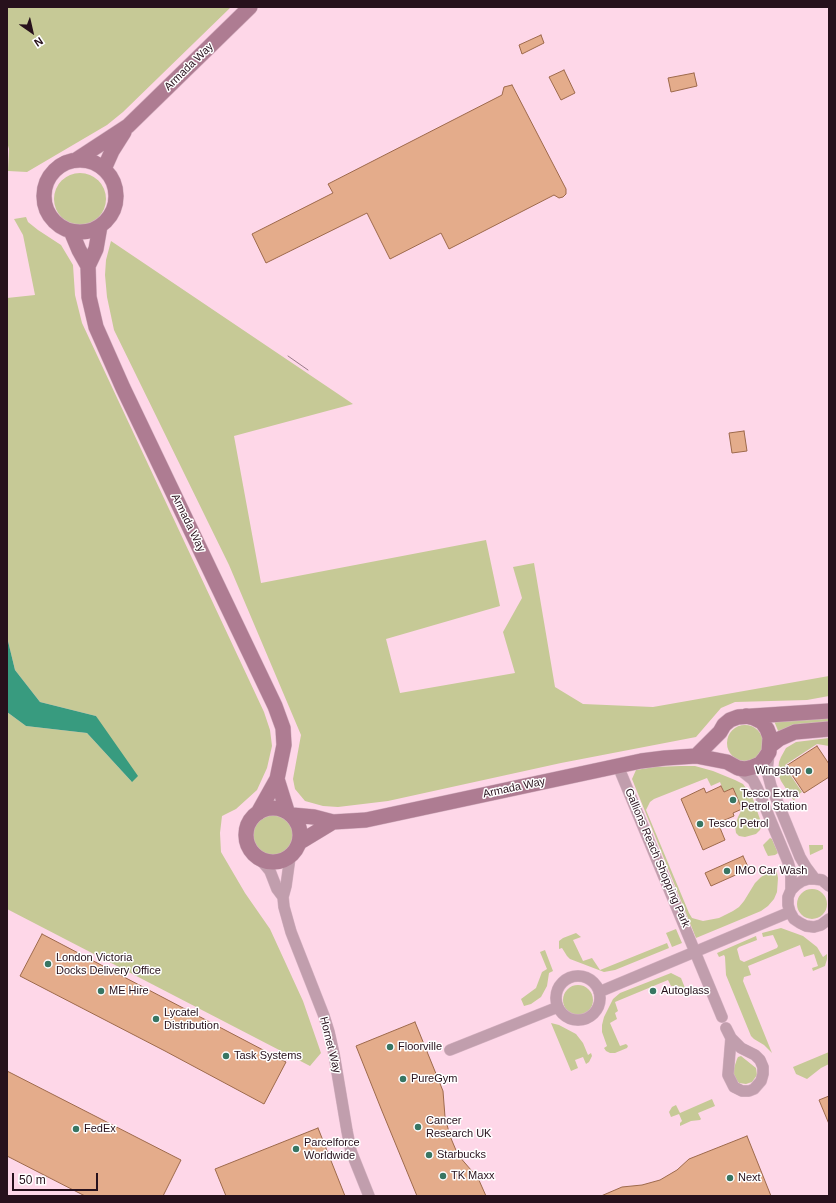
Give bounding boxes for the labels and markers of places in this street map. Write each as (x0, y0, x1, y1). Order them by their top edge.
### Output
place label: Wingstop (755, 764, 801, 778)
marker: Wingstop (804, 766, 814, 776)
place label: Tesco Extra Petrol Station (741, 787, 807, 813)
marker: Tesco Extra Petrol Station (728, 795, 738, 805)
place label: Tesco Petrol (708, 817, 769, 831)
marker: Tesco Petrol (695, 819, 705, 829)
place label: IMO Car Wash (735, 864, 807, 878)
marker: IMO Car Wash (722, 866, 732, 876)
place label: London Victoria Docks Delivery Office (56, 951, 161, 977)
marker: London Victoria Docks Delivery Office (43, 959, 53, 969)
place label: ME Hire (109, 984, 149, 998)
place label: Autoglass (661, 984, 709, 998)
marker: ME Hire (96, 986, 106, 996)
marker: Autoglass (648, 986, 658, 996)
place label: Lycatel Distribution (164, 1006, 219, 1032)
marker: Lycatel Distribution (151, 1014, 161, 1024)
place label: Floorville (398, 1040, 442, 1054)
marker: Floorville (385, 1042, 395, 1052)
place label: Task Systems (234, 1049, 302, 1063)
marker: Task Systems (221, 1051, 231, 1061)
place label: PureGym (411, 1072, 457, 1086)
marker: PureGym (398, 1074, 408, 1084)
place label: Cancer Research UK (426, 1114, 491, 1140)
place label: FedEx (84, 1122, 116, 1136)
marker: Cancer Research UK (413, 1122, 423, 1132)
marker: FedEx (71, 1124, 81, 1134)
place label: Parcelforce Worldwide (304, 1136, 360, 1162)
marker: Parcelforce Worldwide (291, 1144, 301, 1154)
place label: Starbucks (437, 1148, 486, 1162)
marker: Starbucks (424, 1150, 434, 1160)
place label: TK Maxx (451, 1169, 494, 1183)
marker: TK Maxx (438, 1171, 448, 1181)
place label: Next (738, 1171, 761, 1185)
marker: Next (725, 1173, 735, 1183)

